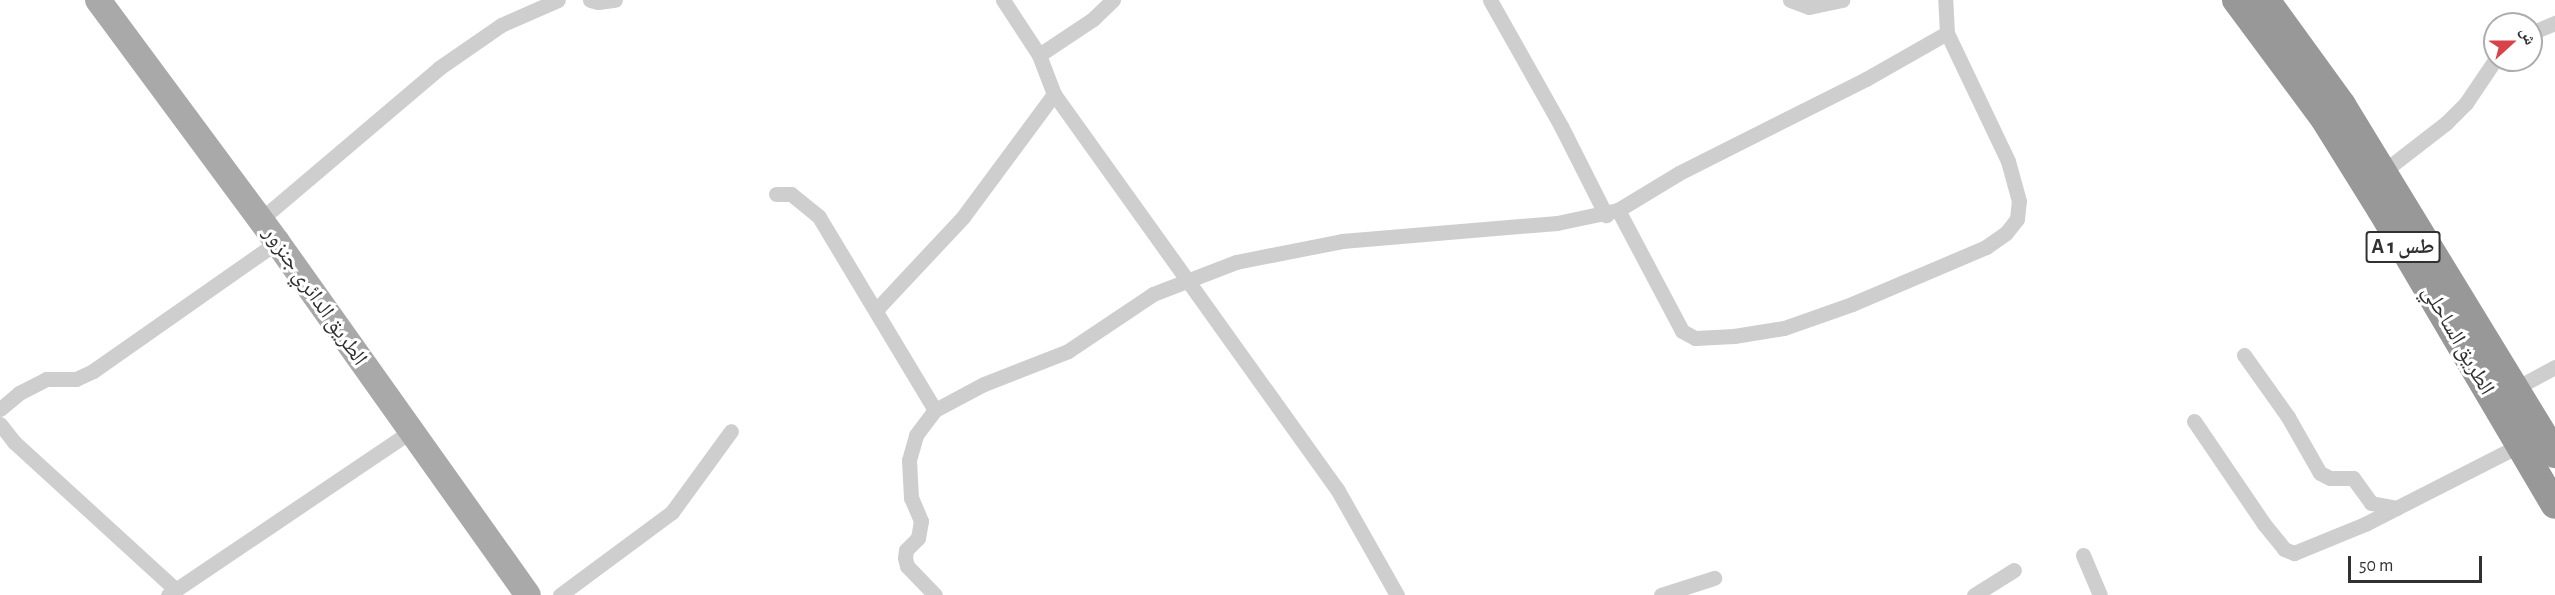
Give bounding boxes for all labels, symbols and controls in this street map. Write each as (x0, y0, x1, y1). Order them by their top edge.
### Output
north arrow (2483, 12, 2543, 72)
text: ش (2517, 25, 2538, 47)
street label: الطريق الدائري جنزور (257, 221, 373, 371)
road number: A 1 طس (2366, 229, 2440, 265)
street label: الطريق الساحلي (2416, 280, 2500, 400)
scale bar (2351, 544, 2484, 582)
text: 50 m (2359, 557, 2393, 575)

